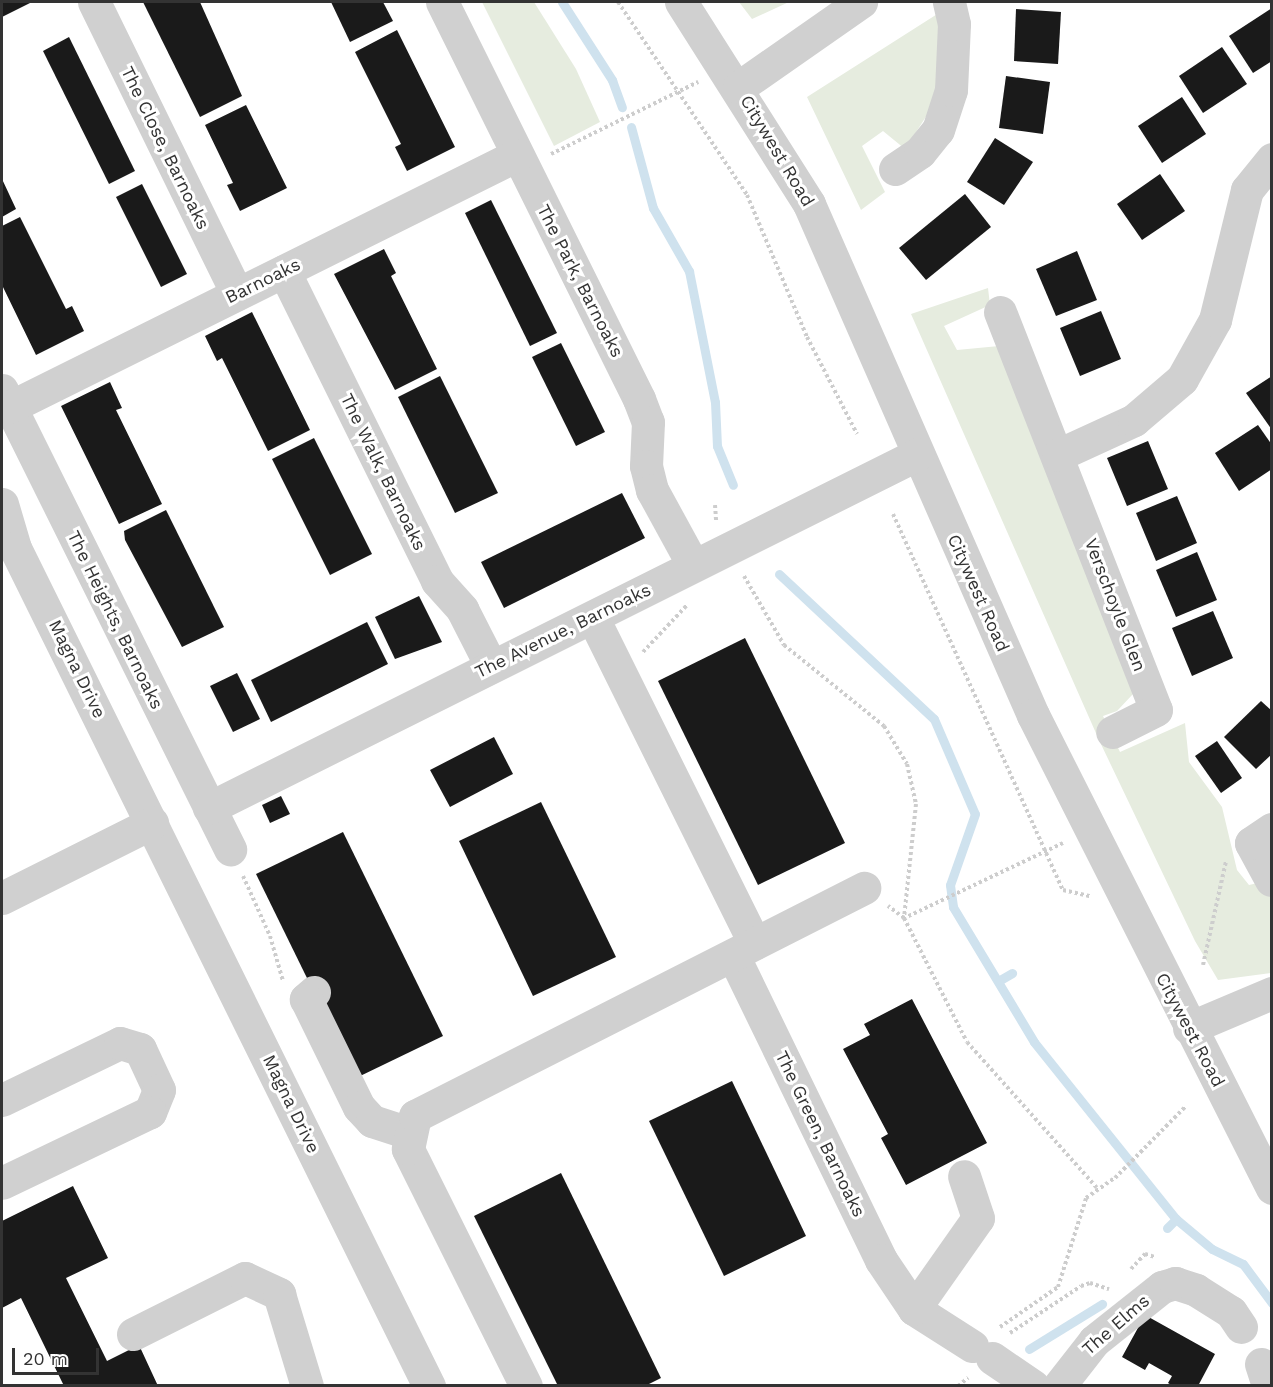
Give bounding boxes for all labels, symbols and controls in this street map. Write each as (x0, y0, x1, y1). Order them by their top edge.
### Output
street label: The Close, Barnoaks (116, 63, 214, 233)
street label: Citywest Road (735, 91, 819, 211)
street label: The Park, Barnoaks (532, 201, 628, 361)
street label: Barnoaks (222, 254, 304, 308)
street label: The Walk, Barnoaks (335, 390, 431, 554)
street label: The Heights, Barnoaks (62, 527, 168, 713)
street label: Citywest Road (942, 531, 1014, 655)
street label: Verschoyle Glen (1080, 535, 1150, 675)
street label: The Avenue, Barnoaks (471, 579, 655, 683)
street label: Magna Drive (44, 616, 110, 722)
street label: Citywest Road (1151, 969, 1229, 1091)
street label: The Green, Barnoaks (770, 1047, 870, 1221)
street label: Magna Drive (258, 1051, 324, 1157)
street label: The Elms (1078, 1290, 1154, 1360)
scale bar (15, 1336, 102, 1374)
text: 20 m (23, 1348, 68, 1369)

